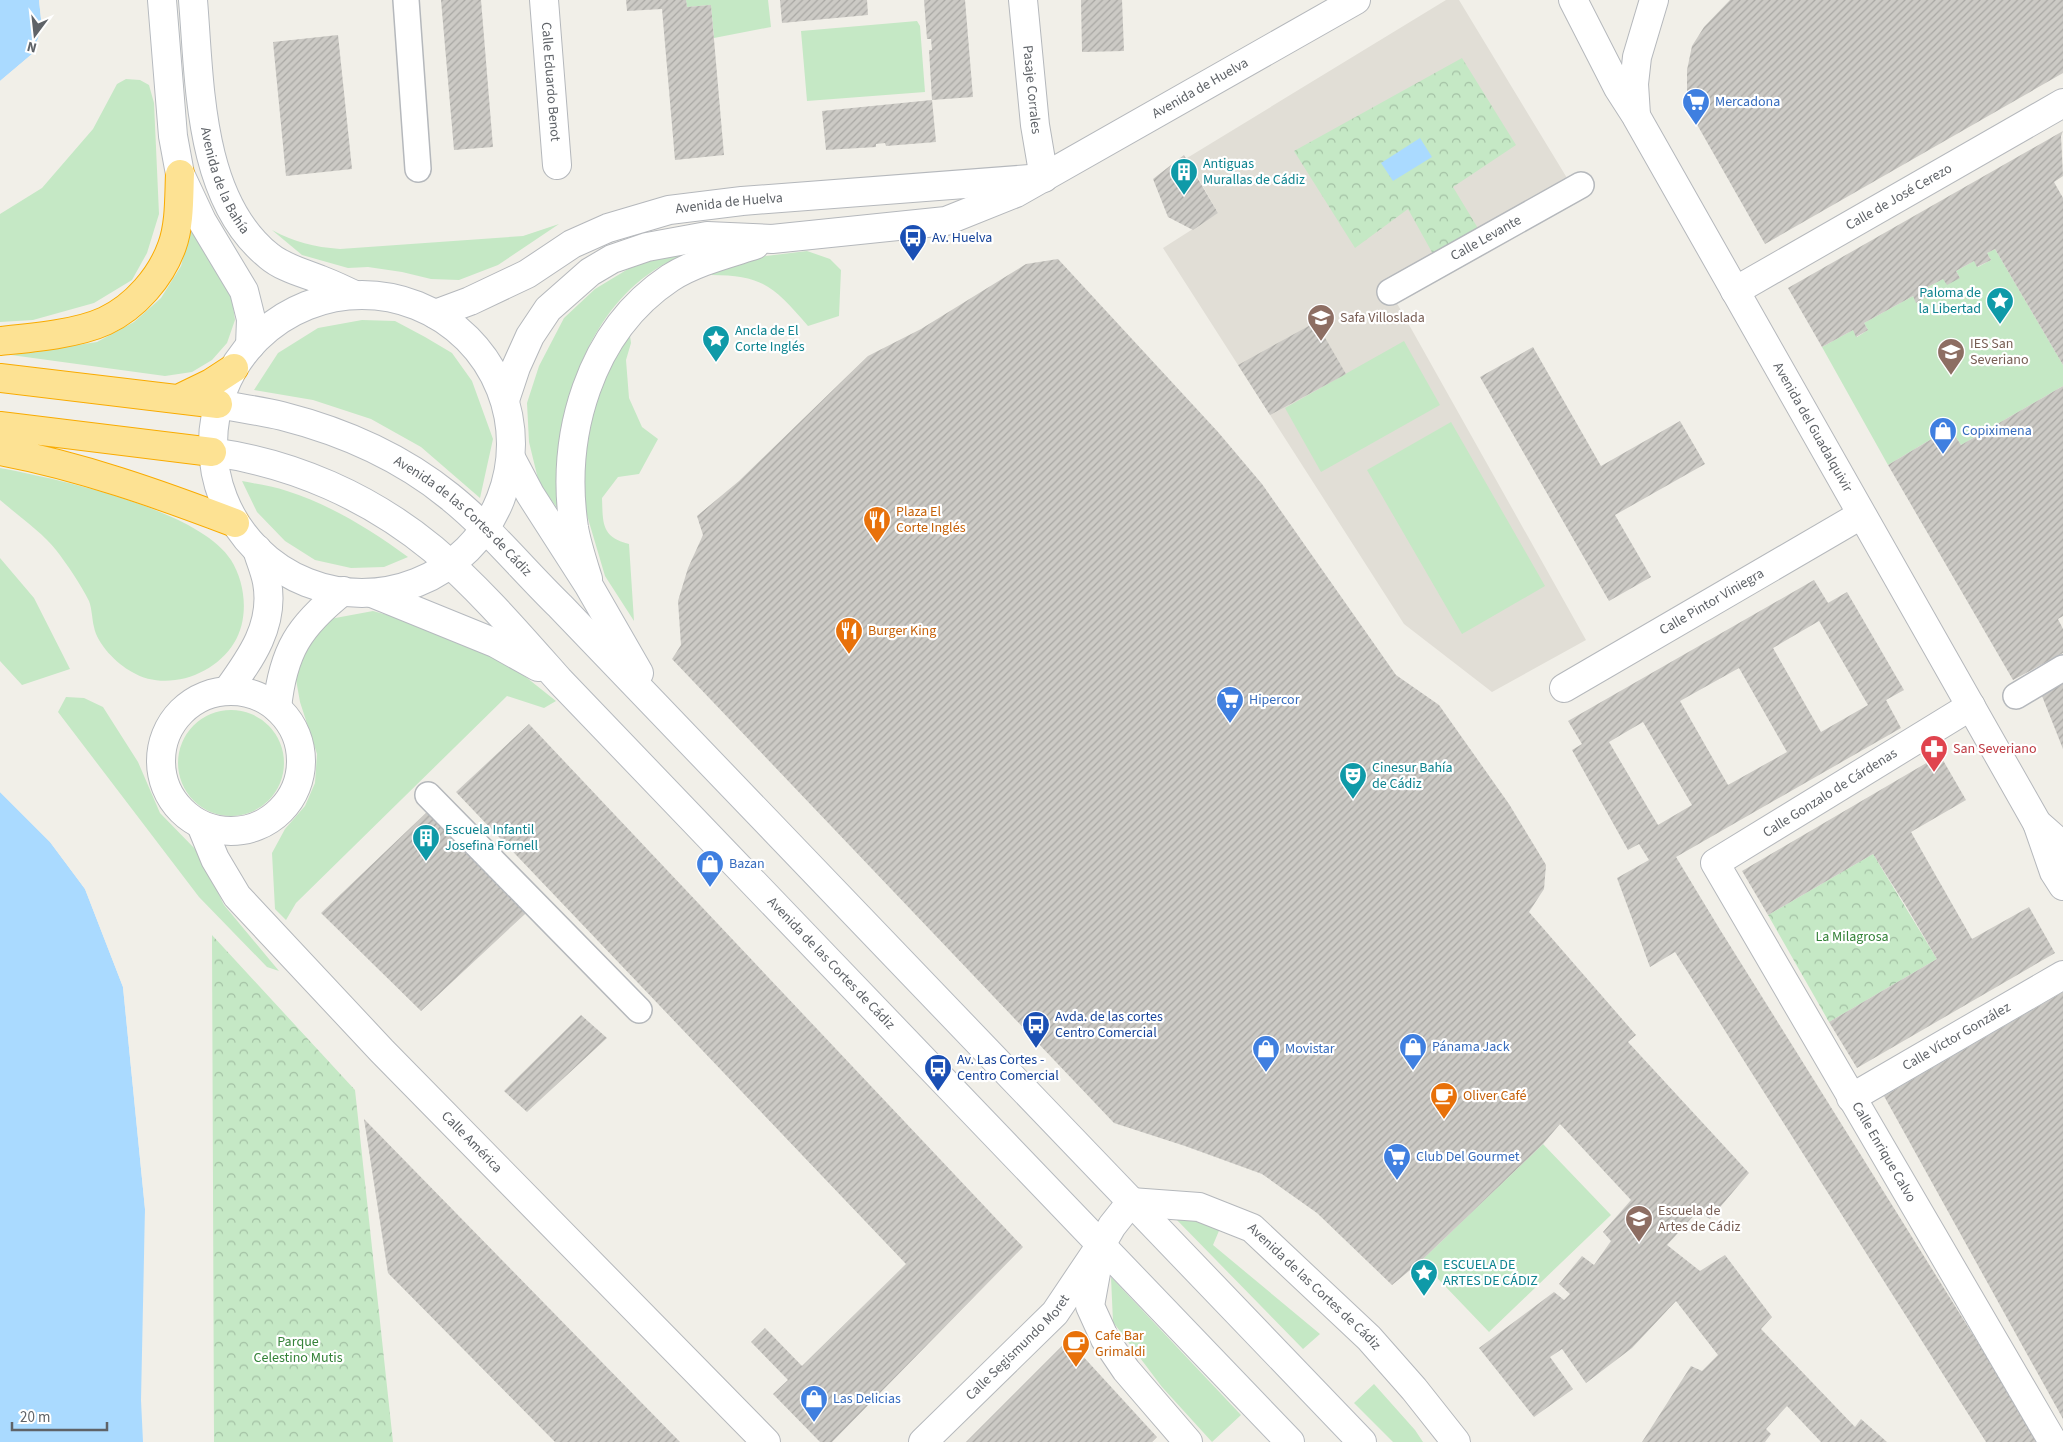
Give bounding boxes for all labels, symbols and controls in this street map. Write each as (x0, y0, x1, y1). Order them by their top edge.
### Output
north arrow (10, 10, 60, 60)
street label: Calle Eduardo Benot (536, 21, 565, 142)
text: N (25, 36, 39, 57)
street label: Pasaje Corrales (1017, 44, 1046, 136)
street label: Avenida de Huelva (1148, 53, 1252, 124)
supermarket icon: Mercadona (1681, 87, 1711, 126)
place label: Mercadona (1715, 92, 1780, 112)
street label: Avenida de la Bahía (195, 126, 254, 239)
place label: Antiguas Murallas de Cádiz (1203, 154, 1305, 190)
building icon: Antiguas Murallas de Cádiz (1169, 157, 1199, 196)
street label: Calle de José Cerezo (1842, 159, 1956, 235)
street label: Avenida de Huelva (674, 188, 784, 219)
street label: Calle Levante (1447, 210, 1525, 266)
bus stop icon: Av. Huelva (898, 223, 928, 262)
place label: Av. Huelva (932, 228, 992, 248)
place label: Paloma de la Libertad (1919, 283, 1981, 319)
place icon: Paloma de la Libertad (1985, 286, 2015, 325)
school or university icon: Safa Villoslada (1306, 303, 1336, 342)
place label: Safa Villoslada (1340, 308, 1425, 328)
place label: Ancla de El Corte Inglés (735, 321, 805, 357)
place icon: Ancla de El Corte Inglés (701, 324, 731, 363)
place label: IES San Severiano (1970, 334, 2029, 370)
school or university icon: IES San Severiano (1936, 337, 1966, 376)
street label: Avenida del Guadalquivir (1768, 359, 1857, 496)
shop icon: Copiximena (1928, 416, 1958, 455)
place label: Copiximena (1962, 421, 2032, 441)
street label: Avenida de las Cortes de Cádiz (390, 451, 536, 581)
place label: Plaza El Corte Inglés (896, 502, 966, 538)
restaurant icon: Plaza El Corte Inglés (862, 505, 892, 544)
street label: Calle Pintor Viniegra (1656, 564, 1768, 640)
restaurant icon: Burger King (834, 616, 864, 655)
place label: Burger King (868, 621, 936, 641)
supermarket icon: Hipercor (1215, 685, 1245, 724)
place label: Hipercor (1249, 690, 1300, 710)
pharmacy icon: San Severiano (1919, 734, 1949, 773)
place label: San Severiano (1953, 739, 2037, 759)
street label: Calle Gonzalo de Cárdenas (1759, 743, 1901, 843)
place label: Cinesur Bahía de Cádiz (1372, 758, 1453, 794)
theatre icon: Cinesur Bahía de Cádiz (1338, 761, 1368, 800)
place label: Escuela Infantil Josefina Fornell (445, 820, 538, 856)
building icon: Escuela Infantil Josefina Fornell (411, 823, 441, 862)
shop icon: Bazan (695, 849, 725, 888)
place label: Bazan (729, 854, 765, 874)
street label: Avenida de las Cortes de Cádiz (762, 893, 899, 1034)
park label: La Milagrosa (1815, 927, 1889, 947)
street label: Calle Víctor González (1899, 997, 2014, 1076)
place label: Avda. de las cortes Centro Comercial (1055, 1007, 1163, 1043)
bus stop icon: Avda. de las cortes Centro Comercial (1021, 1010, 1051, 1049)
shop icon: Pánama Jack (1398, 1032, 1428, 1071)
shop icon: Movistar (1251, 1034, 1281, 1073)
place label: Pánama Jack (1432, 1037, 1510, 1057)
place label: Movistar (1285, 1039, 1335, 1059)
place label: Av. Las Cortes - Centro Comercial (957, 1050, 1059, 1086)
bus stop icon: Av. Las Cortes - Centro Comercial (923, 1053, 953, 1092)
cafe icon: Oliver Café (1429, 1081, 1459, 1120)
place label: Oliver Café (1463, 1086, 1526, 1106)
street label: Calle Enrique Calvo (1847, 1098, 1921, 1206)
street label: Calle América (437, 1107, 507, 1178)
supermarket icon: Club Del Gourmet (1382, 1142, 1412, 1181)
place label: Club Del Gourmet (1416, 1147, 1520, 1167)
place label: Escuela de Artes de Cádiz (1658, 1201, 1740, 1237)
school or university icon: Escuela de Artes de Cádiz (1624, 1204, 1654, 1243)
street label: Avenida de las Cortes de Cádiz (1243, 1219, 1385, 1355)
place label: ESCUELA DE ARTES DE CÁDIZ (1443, 1255, 1538, 1291)
place icon: ESCUELA DE ARTES DE CÁDIZ (1409, 1258, 1439, 1297)
street label: Calle Segismundo Moret (961, 1290, 1075, 1405)
place label: Cafe Bar Grimaldi (1095, 1326, 1145, 1362)
cafe icon: Cafe Bar Grimaldi (1061, 1329, 1091, 1368)
park label: Parque Celestino Mutis (253, 1332, 343, 1368)
shop icon: Las Delicias (799, 1384, 829, 1423)
place label: Las Delicias (833, 1389, 901, 1409)
scale bar (12, 1400, 108, 1432)
text: 20 m (20, 1407, 50, 1428)

